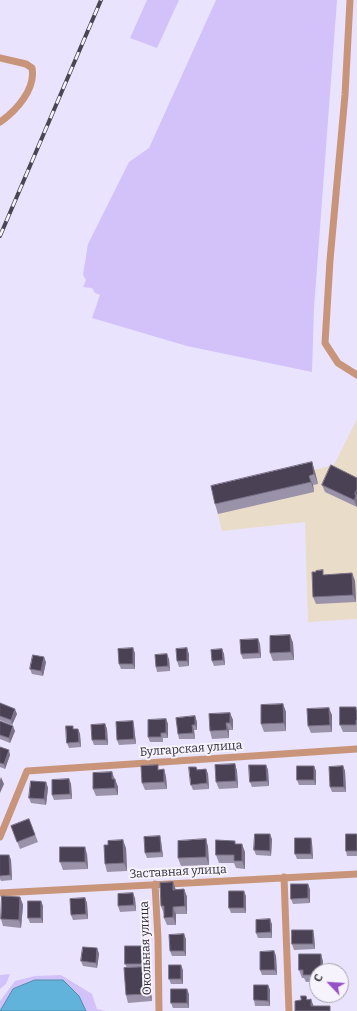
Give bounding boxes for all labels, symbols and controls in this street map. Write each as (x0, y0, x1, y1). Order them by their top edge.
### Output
street label: Булгарская улица (139, 738, 243, 760)
street label: Заставная улица (129, 862, 227, 882)
street label: Окольная улица (137, 901, 155, 995)
north arrow (309, 963, 349, 1003)
text: С (311, 972, 326, 984)

